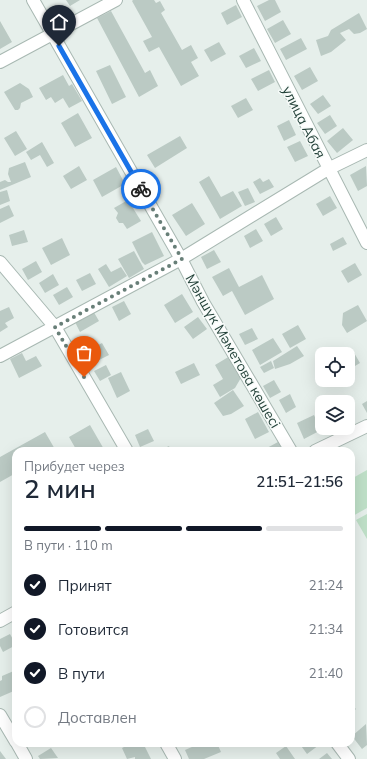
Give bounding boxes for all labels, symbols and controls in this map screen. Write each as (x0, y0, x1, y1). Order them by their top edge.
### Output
pin (42, 5, 76, 46)
icon: home (48, 11, 70, 33)
street label: улица Абая (278, 83, 330, 161)
courier (121, 169, 161, 209)
icon: bike (130, 178, 152, 200)
street label: Мәншүк Мәметова көшесі (181, 271, 285, 431)
pin (67, 336, 101, 377)
icon: bag (73, 342, 95, 364)
map controls (315, 347, 355, 435)
button: locate (315, 347, 355, 387)
button: layers (315, 395, 355, 435)
text: Прибудет через (24, 458, 125, 474)
text: 2 мин (24, 472, 96, 505)
text: 21:51–21:56 (256, 472, 343, 491)
text: В пути · 110 m (24, 537, 113, 553)
icon: check (24, 574, 46, 596)
text: Принят (58, 576, 112, 595)
text: 21:24 (309, 577, 343, 593)
icon: check (24, 618, 46, 640)
text: Готовится (58, 620, 129, 639)
text: 21:34 (309, 621, 343, 637)
icon: check (24, 662, 46, 684)
text: В пути (58, 664, 105, 683)
text: 21:40 (309, 665, 343, 681)
text: Доставлен (58, 708, 137, 727)

